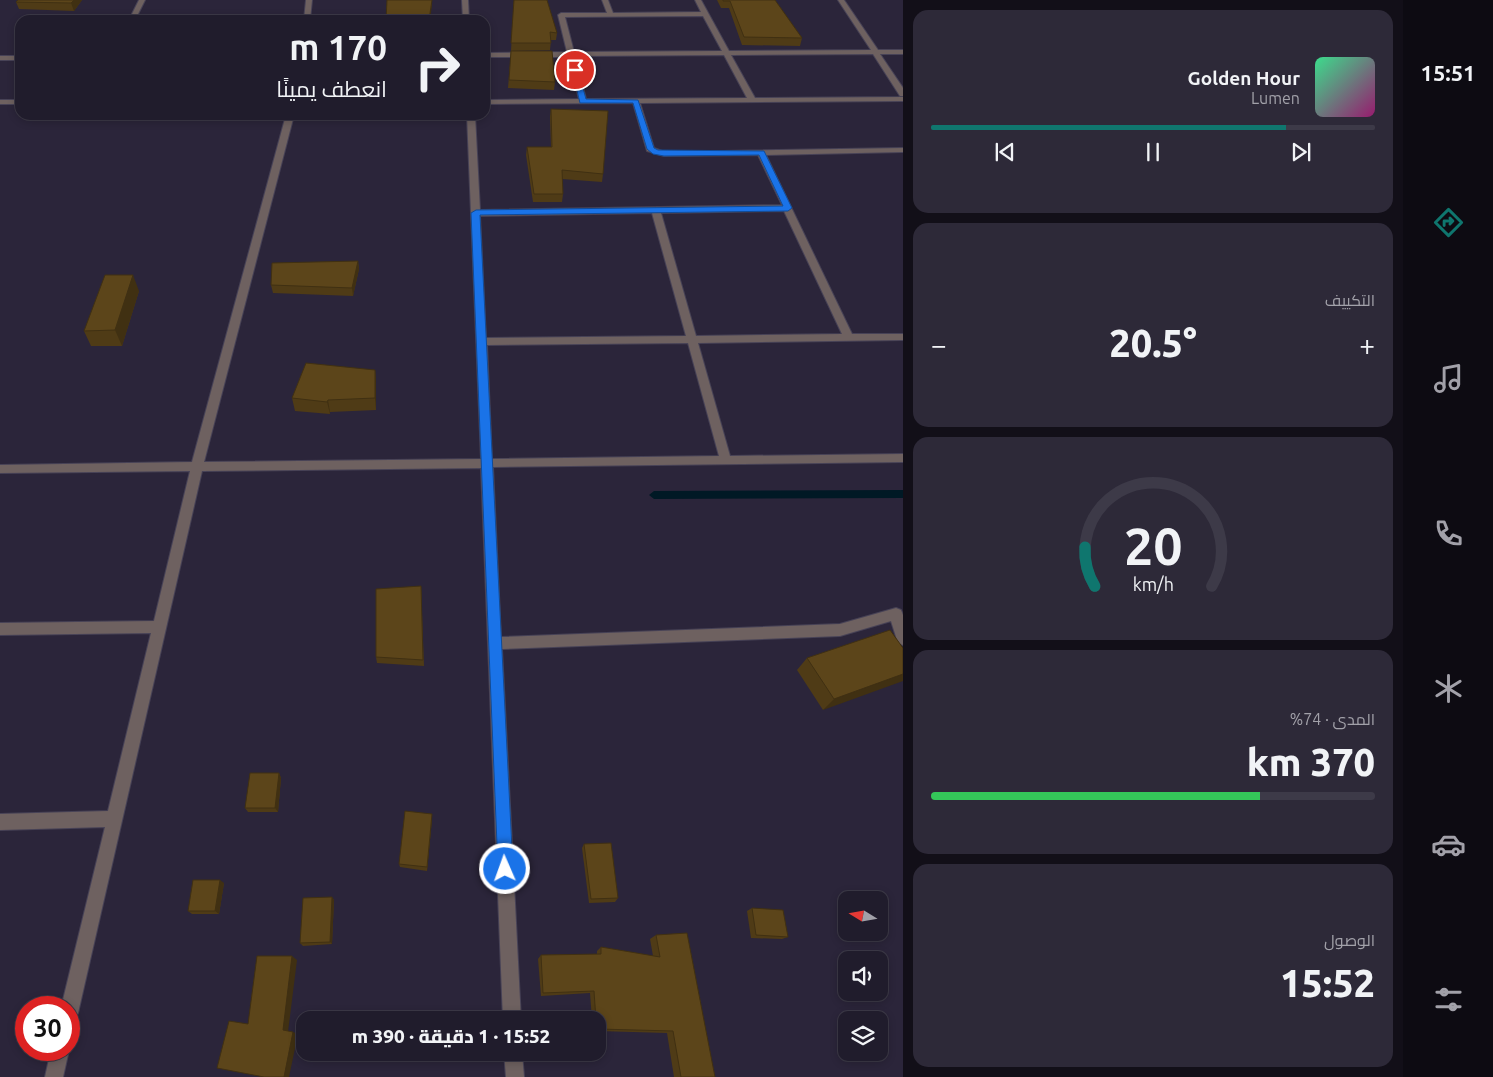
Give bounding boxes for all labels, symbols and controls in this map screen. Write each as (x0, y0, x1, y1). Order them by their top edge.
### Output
text: 170 m (289, 27, 387, 67)
icon: right (405, 35, 470, 100)
pin (554, 49, 596, 91)
icon: arrive (561, 56, 589, 84)
text: 15:51 (1420, 60, 1476, 85)
text: Golden Hour (1188, 67, 1300, 89)
text: انعطف يمينًا (276, 76, 387, 101)
text: Lumen (1251, 89, 1300, 107)
icon: previous (991, 138, 1019, 166)
icon: pause (1139, 138, 1167, 166)
icon: next (1287, 138, 1315, 166)
icon: directions (1431, 205, 1466, 240)
text: التكييف (1325, 291, 1375, 309)
text: 20.5° (1109, 322, 1197, 364)
text: − (931, 329, 947, 360)
text: + (1359, 329, 1375, 360)
icon: music (1431, 361, 1466, 396)
icon: phone (1431, 516, 1466, 551)
text: 20 (1124, 517, 1182, 575)
text: km/h (1132, 574, 1174, 594)
icon: climate (1431, 671, 1466, 706)
text: المدى · 74% (1290, 710, 1375, 728)
text: 370 km (1247, 741, 1375, 783)
icon: car (1431, 827, 1466, 862)
position arrow (478, 842, 530, 894)
north arrow (838, 891, 888, 941)
map controls (838, 891, 888, 1061)
text: الوصول (1324, 931, 1375, 949)
button: sound (838, 951, 888, 1001)
text: 15:52 (1280, 962, 1375, 1004)
icon: filters (1431, 982, 1466, 1017)
speed limit sign: 30 (15, 996, 80, 1061)
button: layers (838, 1011, 888, 1061)
text: 15:52 · 1 دقيقة · 390 m (352, 1025, 550, 1047)

